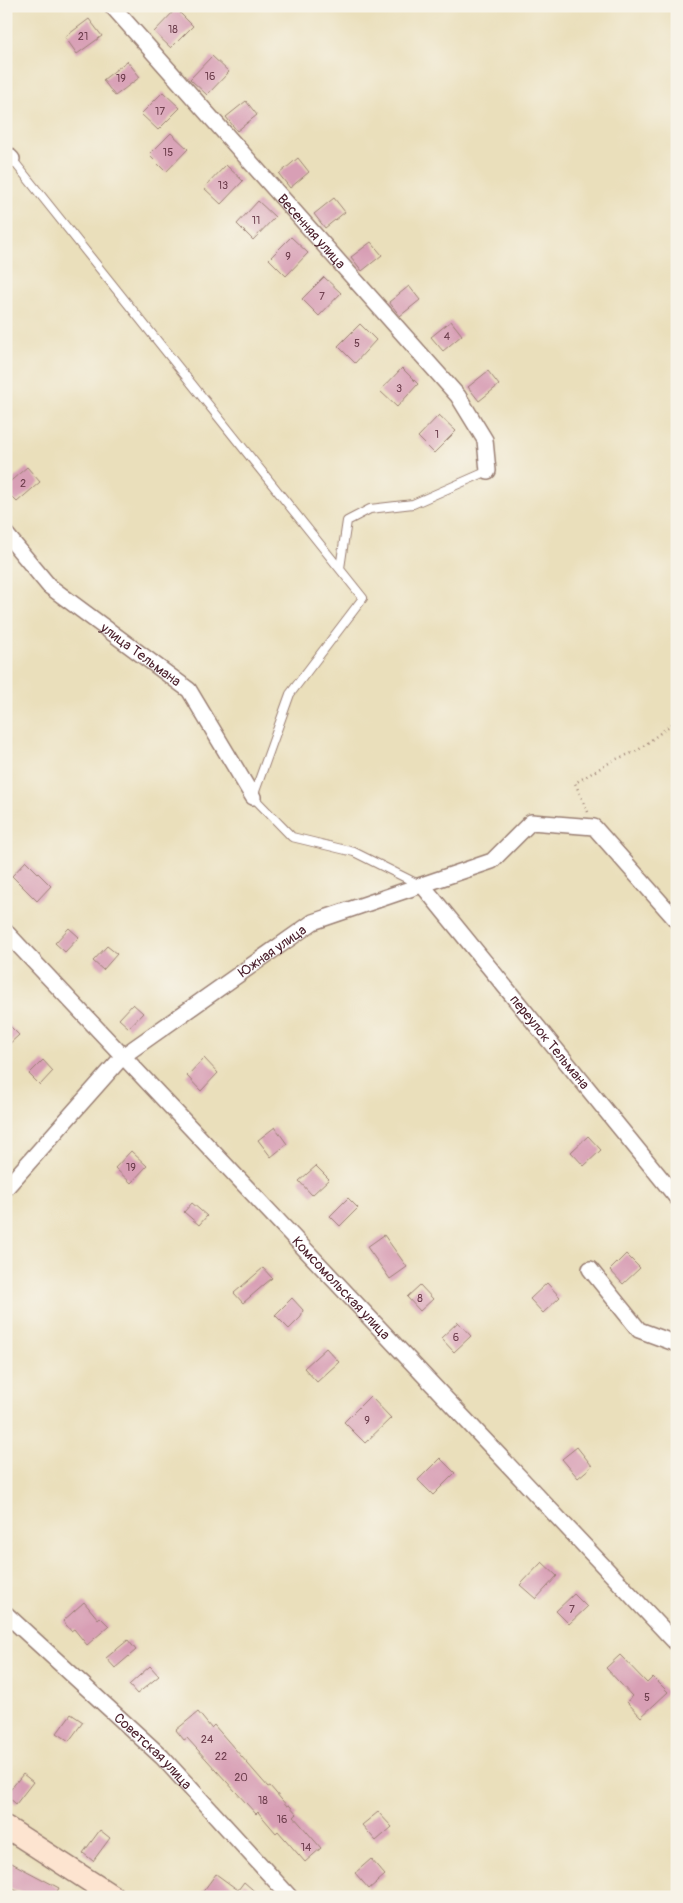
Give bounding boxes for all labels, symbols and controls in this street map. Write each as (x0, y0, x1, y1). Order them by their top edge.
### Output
house number: 18 (168, 23, 178, 36)
house number: 21 (78, 30, 88, 43)
house number: 16 (205, 70, 215, 83)
house number: 19 (116, 72, 126, 85)
house number: 17 (155, 105, 165, 118)
house number: 15 (163, 146, 173, 159)
house number: 13 (218, 179, 228, 192)
street label: Весенняя улица (274, 190, 349, 272)
house number: 11 (252, 214, 260, 227)
house number: 9 (285, 250, 291, 263)
house number: 7 (319, 290, 325, 303)
house number: 4 (444, 330, 451, 343)
house number: 5 (354, 337, 360, 350)
house number: 3 (396, 382, 402, 395)
house number: 1 (435, 428, 439, 441)
house number: 2 (20, 477, 26, 490)
street label: улица Тельмана (97, 618, 184, 690)
street label: Южная улица (235, 921, 309, 980)
street label: переулок Тельмана (507, 991, 593, 1092)
house number: 19 (126, 1161, 136, 1174)
street label: Комсомольская улица (289, 1233, 394, 1343)
house number: 8 (417, 1292, 423, 1305)
house number: 6 (453, 1331, 459, 1344)
house number: 9 (364, 1414, 370, 1427)
house number: 7 (569, 1603, 575, 1616)
house number: 5 (644, 1691, 650, 1704)
street label: Советская улица (111, 1709, 196, 1793)
house number: 24 (201, 1733, 214, 1746)
house number: 22 (215, 1750, 227, 1763)
house number: 20 (234, 1771, 248, 1784)
house number: 18 (258, 1794, 268, 1807)
house number: 16 (277, 1813, 287, 1826)
house number: 14 (301, 1841, 312, 1854)

